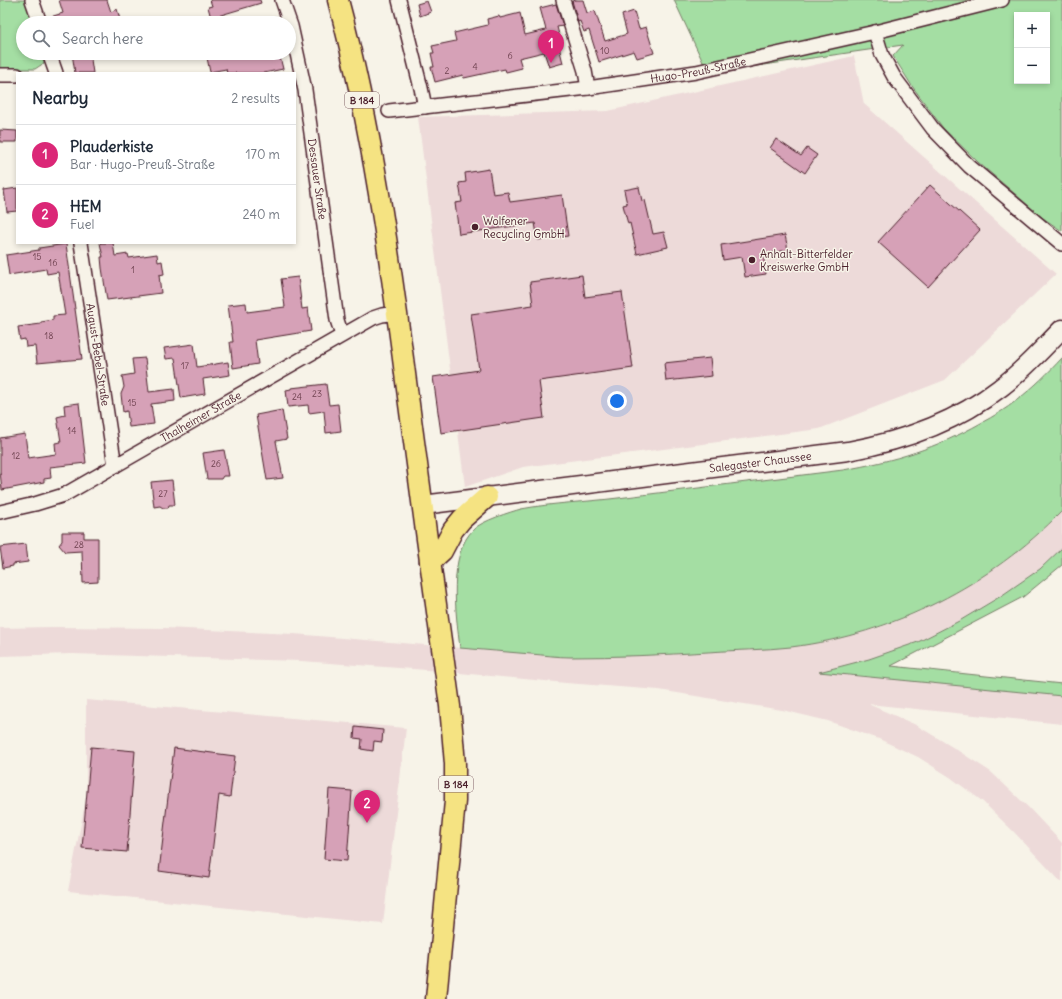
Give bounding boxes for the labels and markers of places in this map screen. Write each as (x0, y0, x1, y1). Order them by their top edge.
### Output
pin: 1 (538, 30, 564, 63)
place label: Wolfener Recycling GmbH (483, 214, 565, 241)
marker: Wolfener Recycling GmbH (470, 222, 480, 232)
place label: Anhalt-Bitterfelder Kreiswerke GmbH (760, 247, 853, 274)
marker: Anhalt-Bitterfelder Kreiswerke GmbH (747, 255, 757, 265)
pin: 2 (354, 790, 380, 823)

